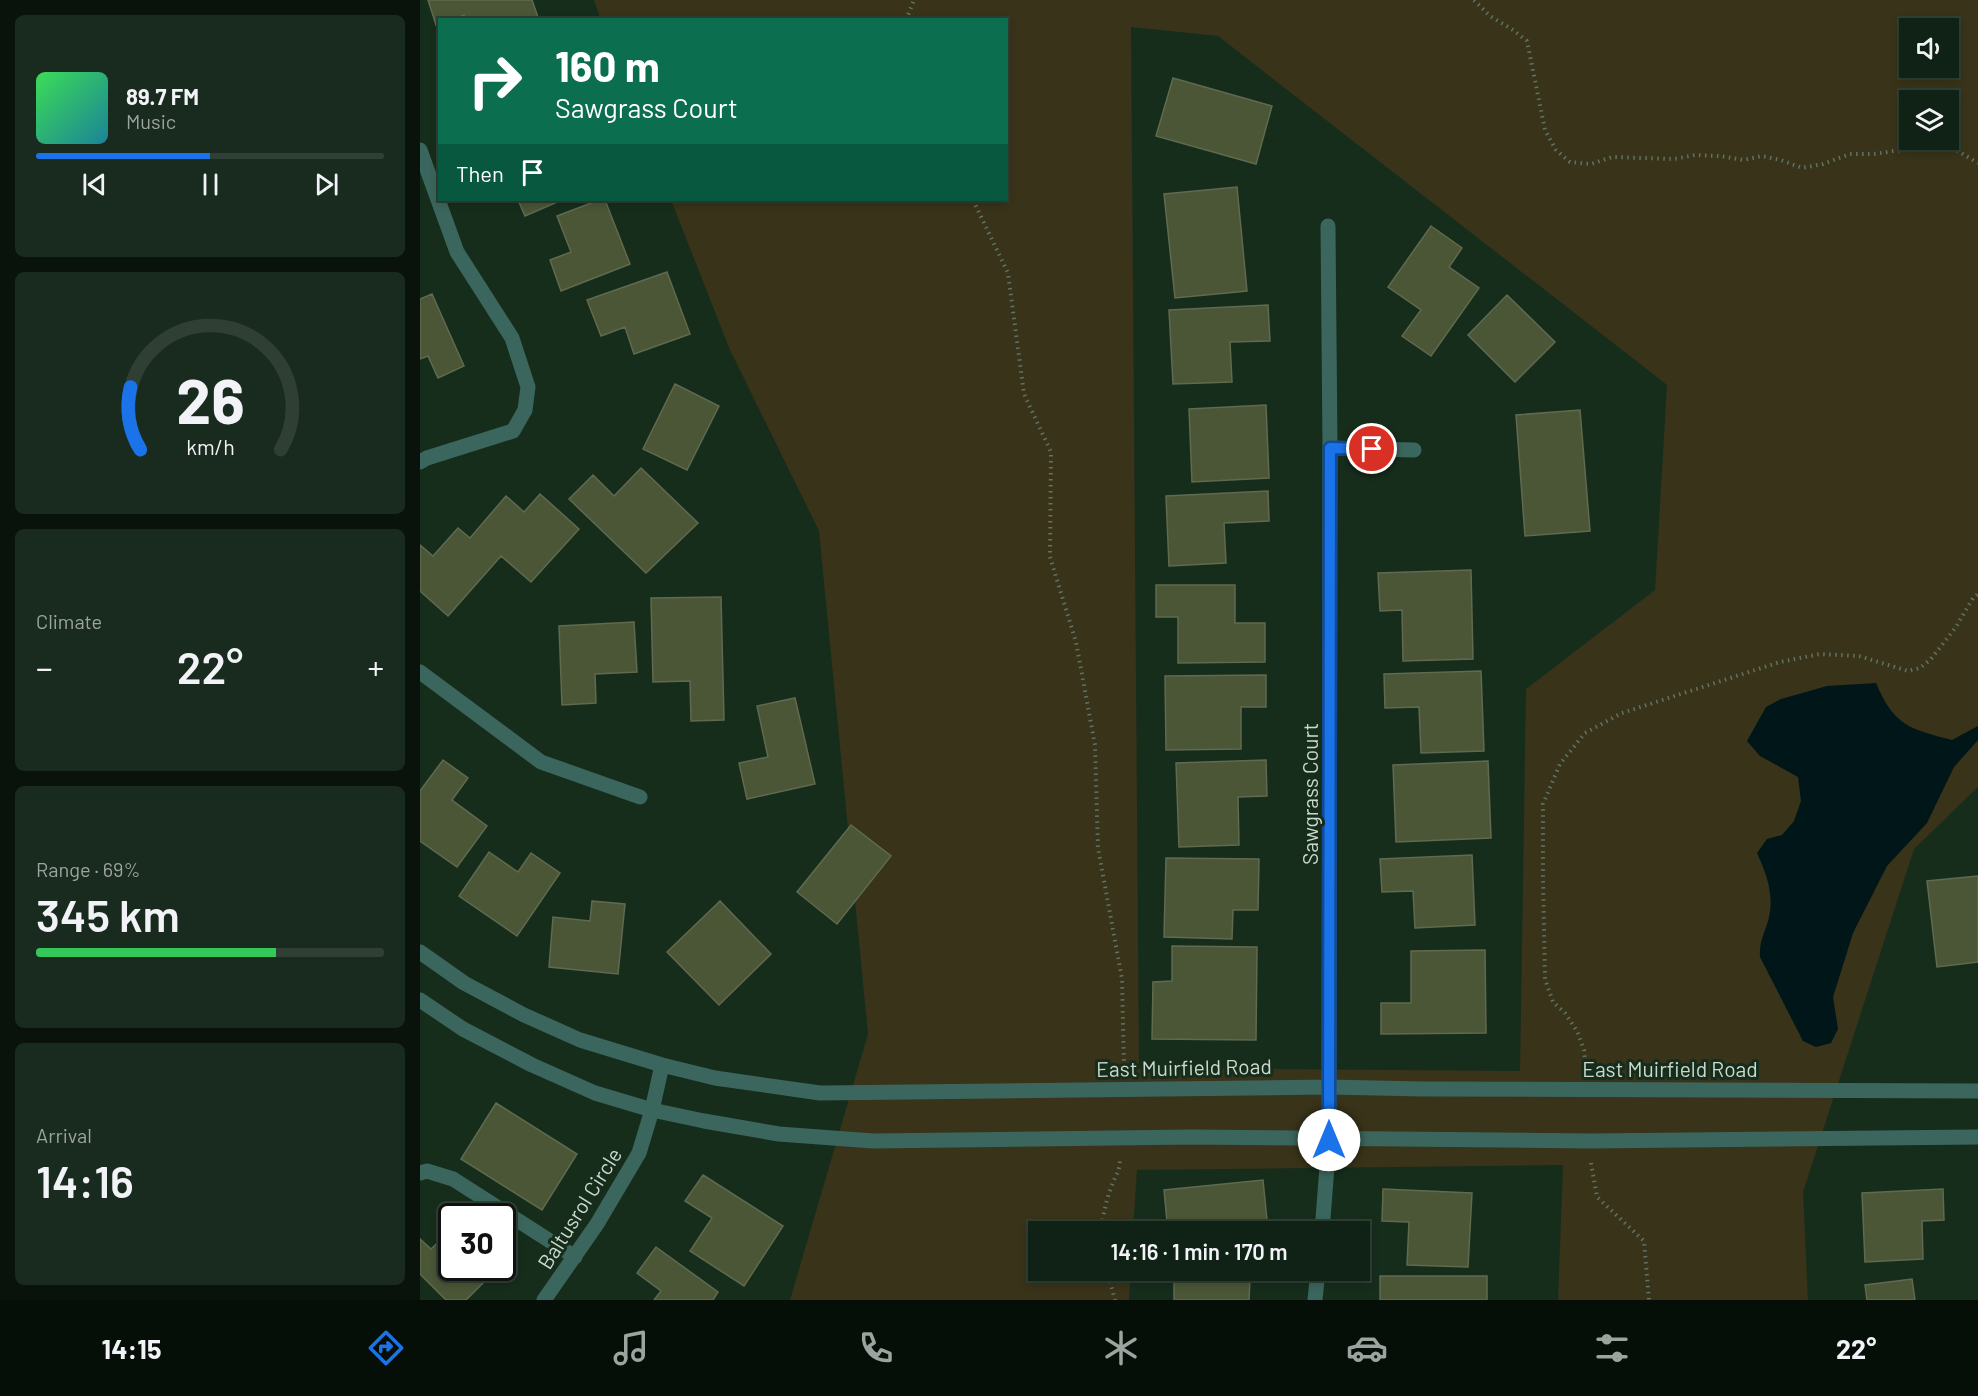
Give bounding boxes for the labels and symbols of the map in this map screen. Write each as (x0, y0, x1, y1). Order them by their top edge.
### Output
pin (1346, 423, 1397, 474)
street label: Sawgrass Court (1297, 723, 1322, 865)
street label: East Muirfield Road (1096, 1053, 1272, 1081)
street label: East Muirfield Road (1582, 1056, 1758, 1081)
position arrow (1297, 1108, 1361, 1172)
street label: Baltusrol Circle (532, 1143, 626, 1273)
speed limit sign: 30 (438, 1203, 516, 1281)

